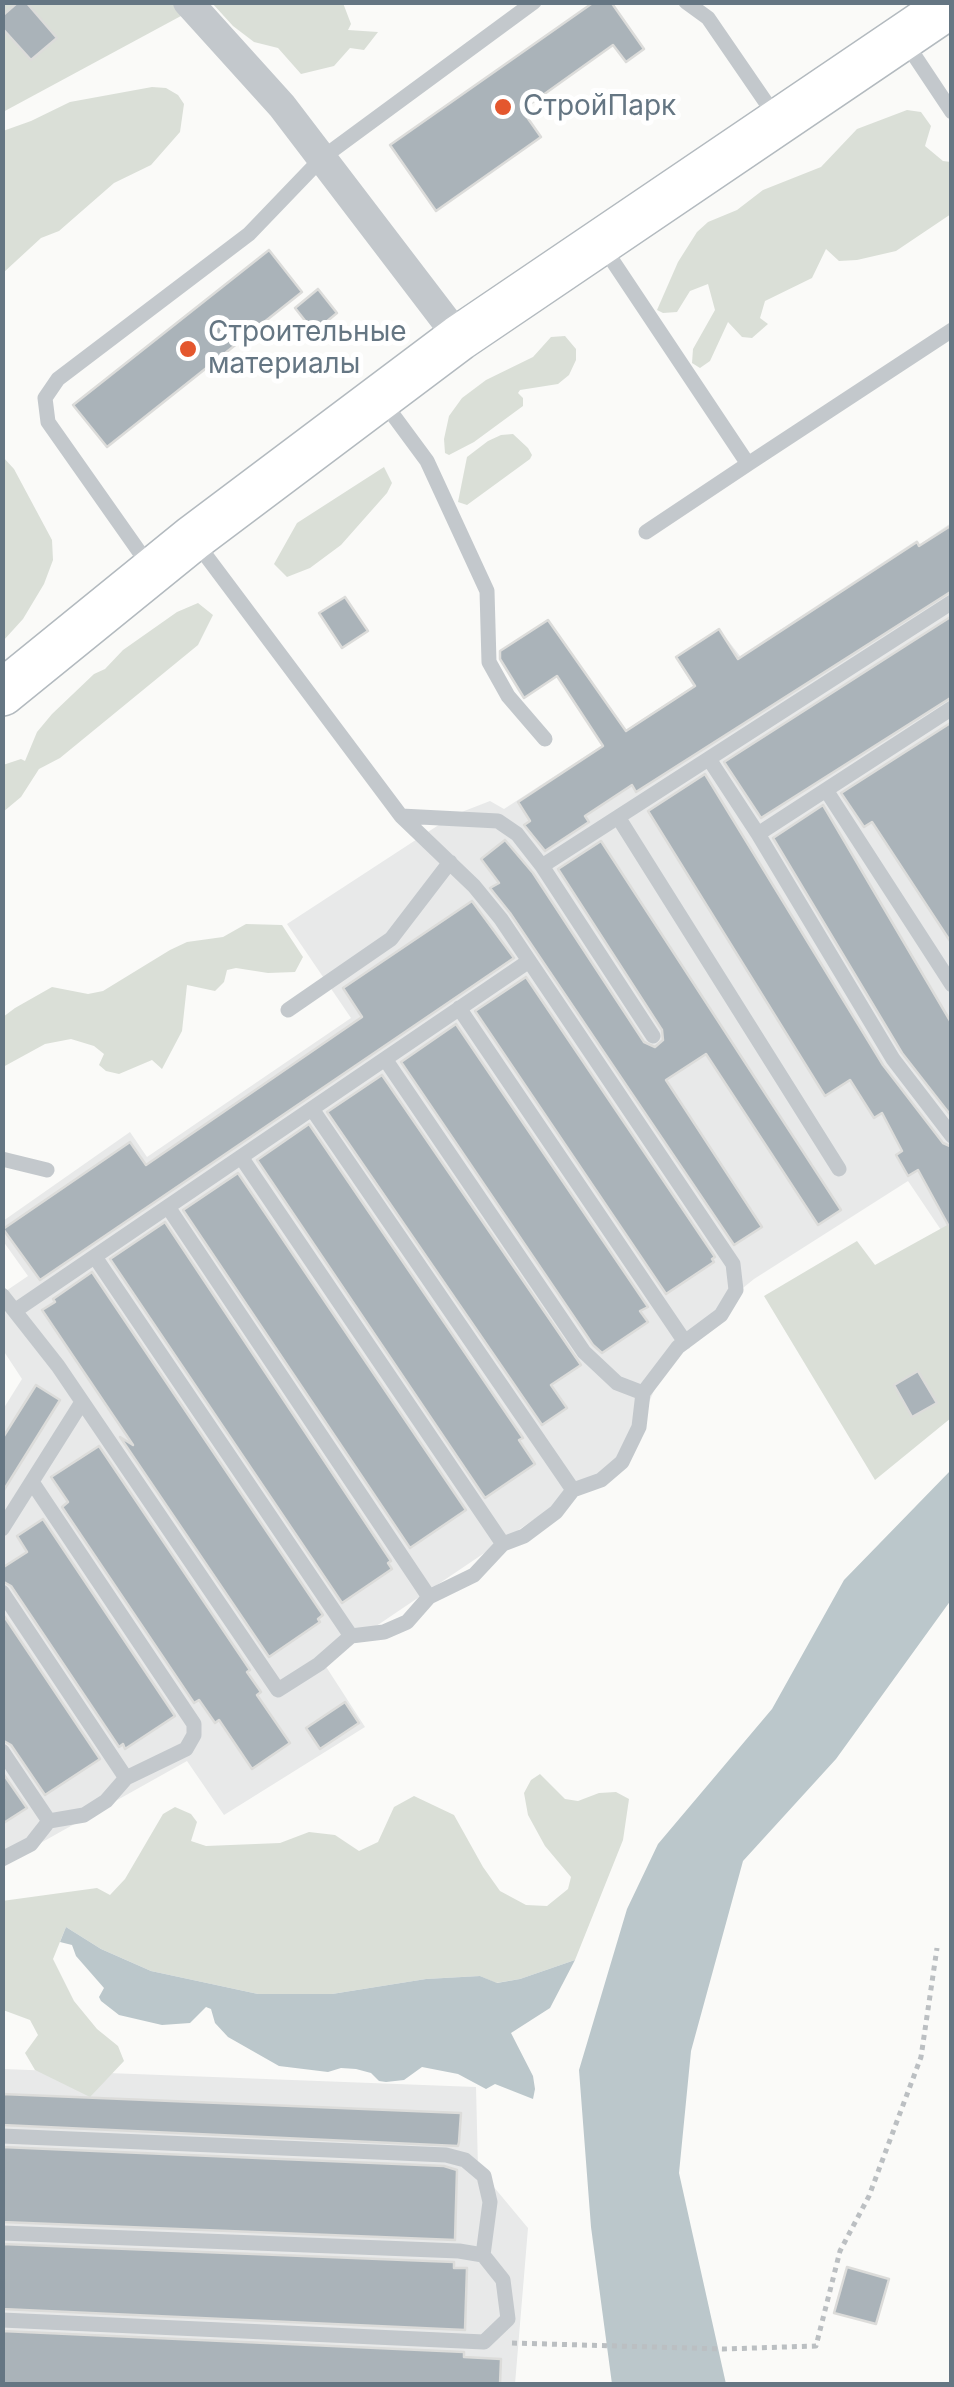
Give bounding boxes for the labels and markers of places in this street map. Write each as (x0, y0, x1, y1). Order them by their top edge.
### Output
place label: СтройПарк (523, 90, 676, 124)
marker: СтройПарк (492, 96, 514, 118)
place label: Строительные материалы (208, 316, 407, 382)
marker: Строительные материалы (177, 338, 199, 360)

